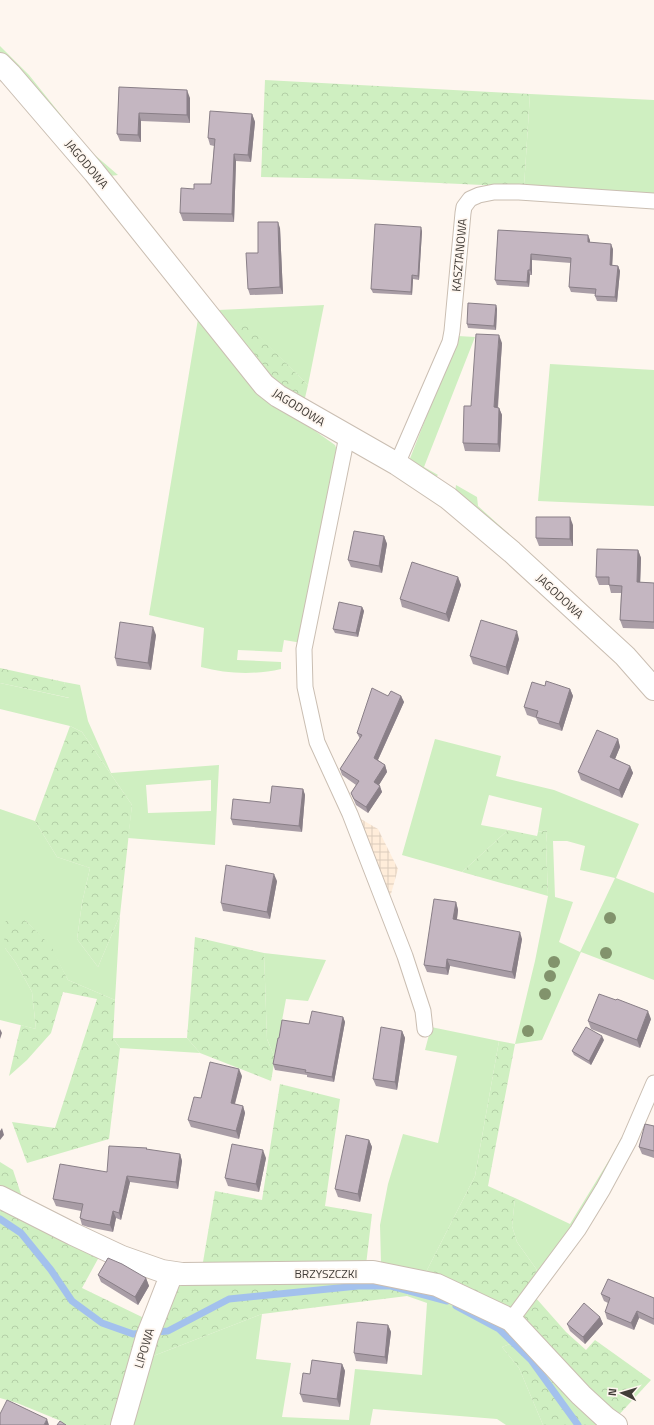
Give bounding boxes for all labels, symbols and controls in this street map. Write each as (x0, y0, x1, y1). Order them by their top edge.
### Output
street label: JAGODOWA (61, 135, 113, 193)
street label: KASZTANOWA (446, 218, 472, 292)
street label: JAGODOWA (269, 383, 329, 431)
street label: JAGODOWA (532, 569, 588, 623)
street label: BRZYSZCZKI (294, 1264, 358, 1283)
street label: LIPOWA (129, 1326, 159, 1370)
north arrow (602, 1373, 642, 1413)
text: N (604, 1388, 620, 1397)

